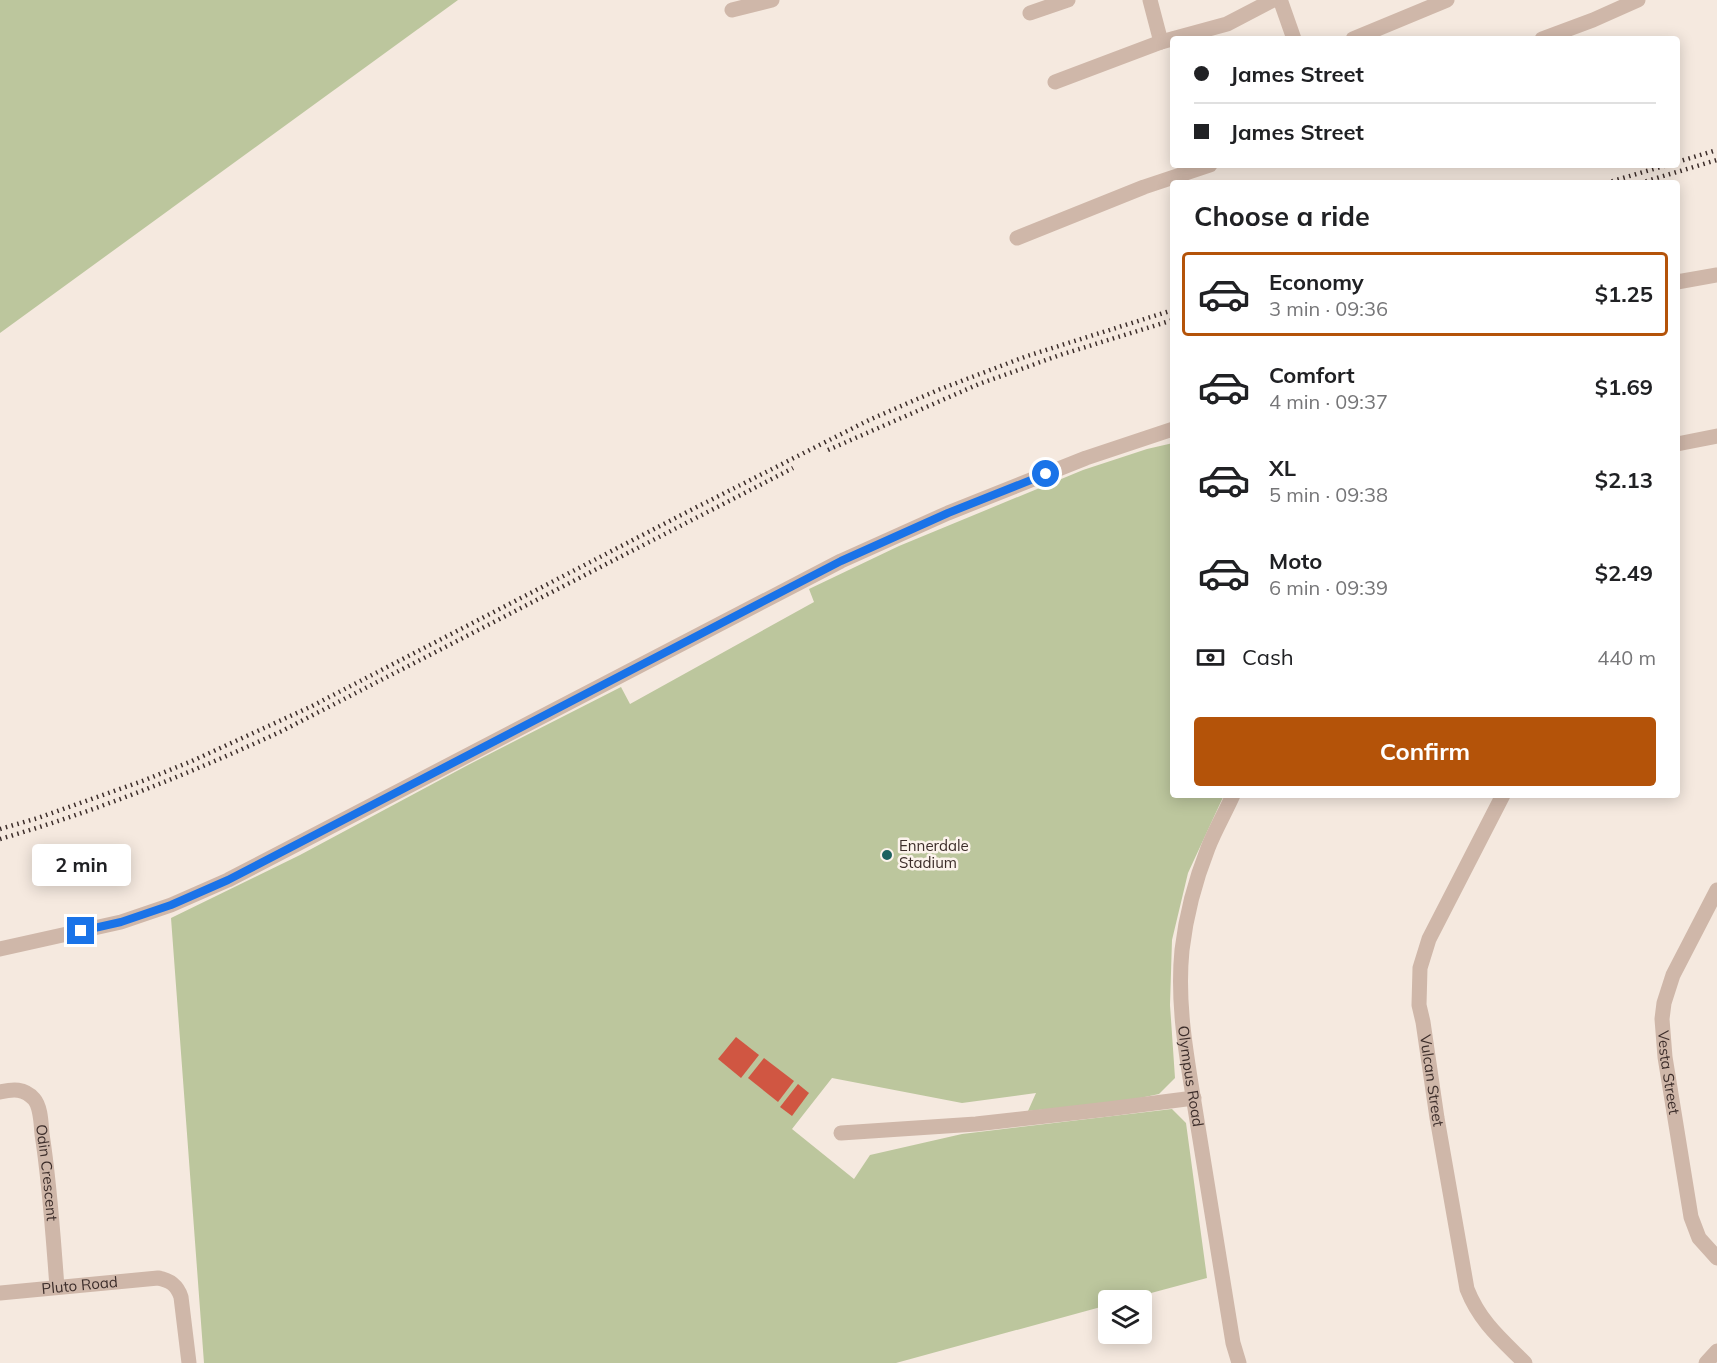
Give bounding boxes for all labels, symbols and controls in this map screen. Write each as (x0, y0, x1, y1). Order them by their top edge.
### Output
text: James Street (1230, 60, 1364, 88)
text: James Street (1230, 118, 1364, 146)
text: Choose a ride (1194, 199, 1370, 233)
icon: car (1197, 267, 1251, 321)
text: Economy (1269, 268, 1364, 296)
text: $1.25 (1595, 280, 1653, 308)
text: 3 min · 09:36 (1269, 296, 1388, 321)
icon: car (1197, 360, 1251, 414)
text: Comfort (1269, 361, 1355, 389)
text: $1.69 (1595, 373, 1653, 401)
text: 4 min · 09:37 (1269, 389, 1388, 414)
icon: car (1197, 453, 1251, 507)
text: XL (1269, 454, 1296, 482)
route start (1032, 460, 1059, 487)
text: $2.13 (1595, 466, 1653, 494)
text: 5 min · 09:38 (1269, 482, 1388, 507)
icon: car (1197, 546, 1251, 600)
text: Moto (1269, 547, 1322, 575)
text: $2.49 (1595, 559, 1653, 587)
text: 6 min · 09:39 (1269, 575, 1388, 600)
icon: cash (1194, 641, 1227, 674)
text: Cash (1242, 643, 1294, 671)
text: 440 m (1597, 645, 1656, 670)
button: Confirm (1194, 717, 1656, 786)
place label: Ennerdale Stadium (899, 836, 969, 872)
callout: 2 min (32, 844, 130, 886)
marker: Ennerdale Stadium (880, 848, 894, 862)
text: 2 min (55, 852, 108, 877)
route end (67, 917, 94, 944)
street label: Olympus Road (1174, 1025, 1208, 1128)
street label: Vesta Street (1654, 1029, 1684, 1116)
street label: Vulcan Street (1416, 1033, 1448, 1128)
street label: Odin Crescent (32, 1124, 62, 1222)
street label: Pluto Road (41, 1272, 119, 1298)
map controls (1098, 1290, 1152, 1344)
button: layers (1098, 1290, 1152, 1344)

